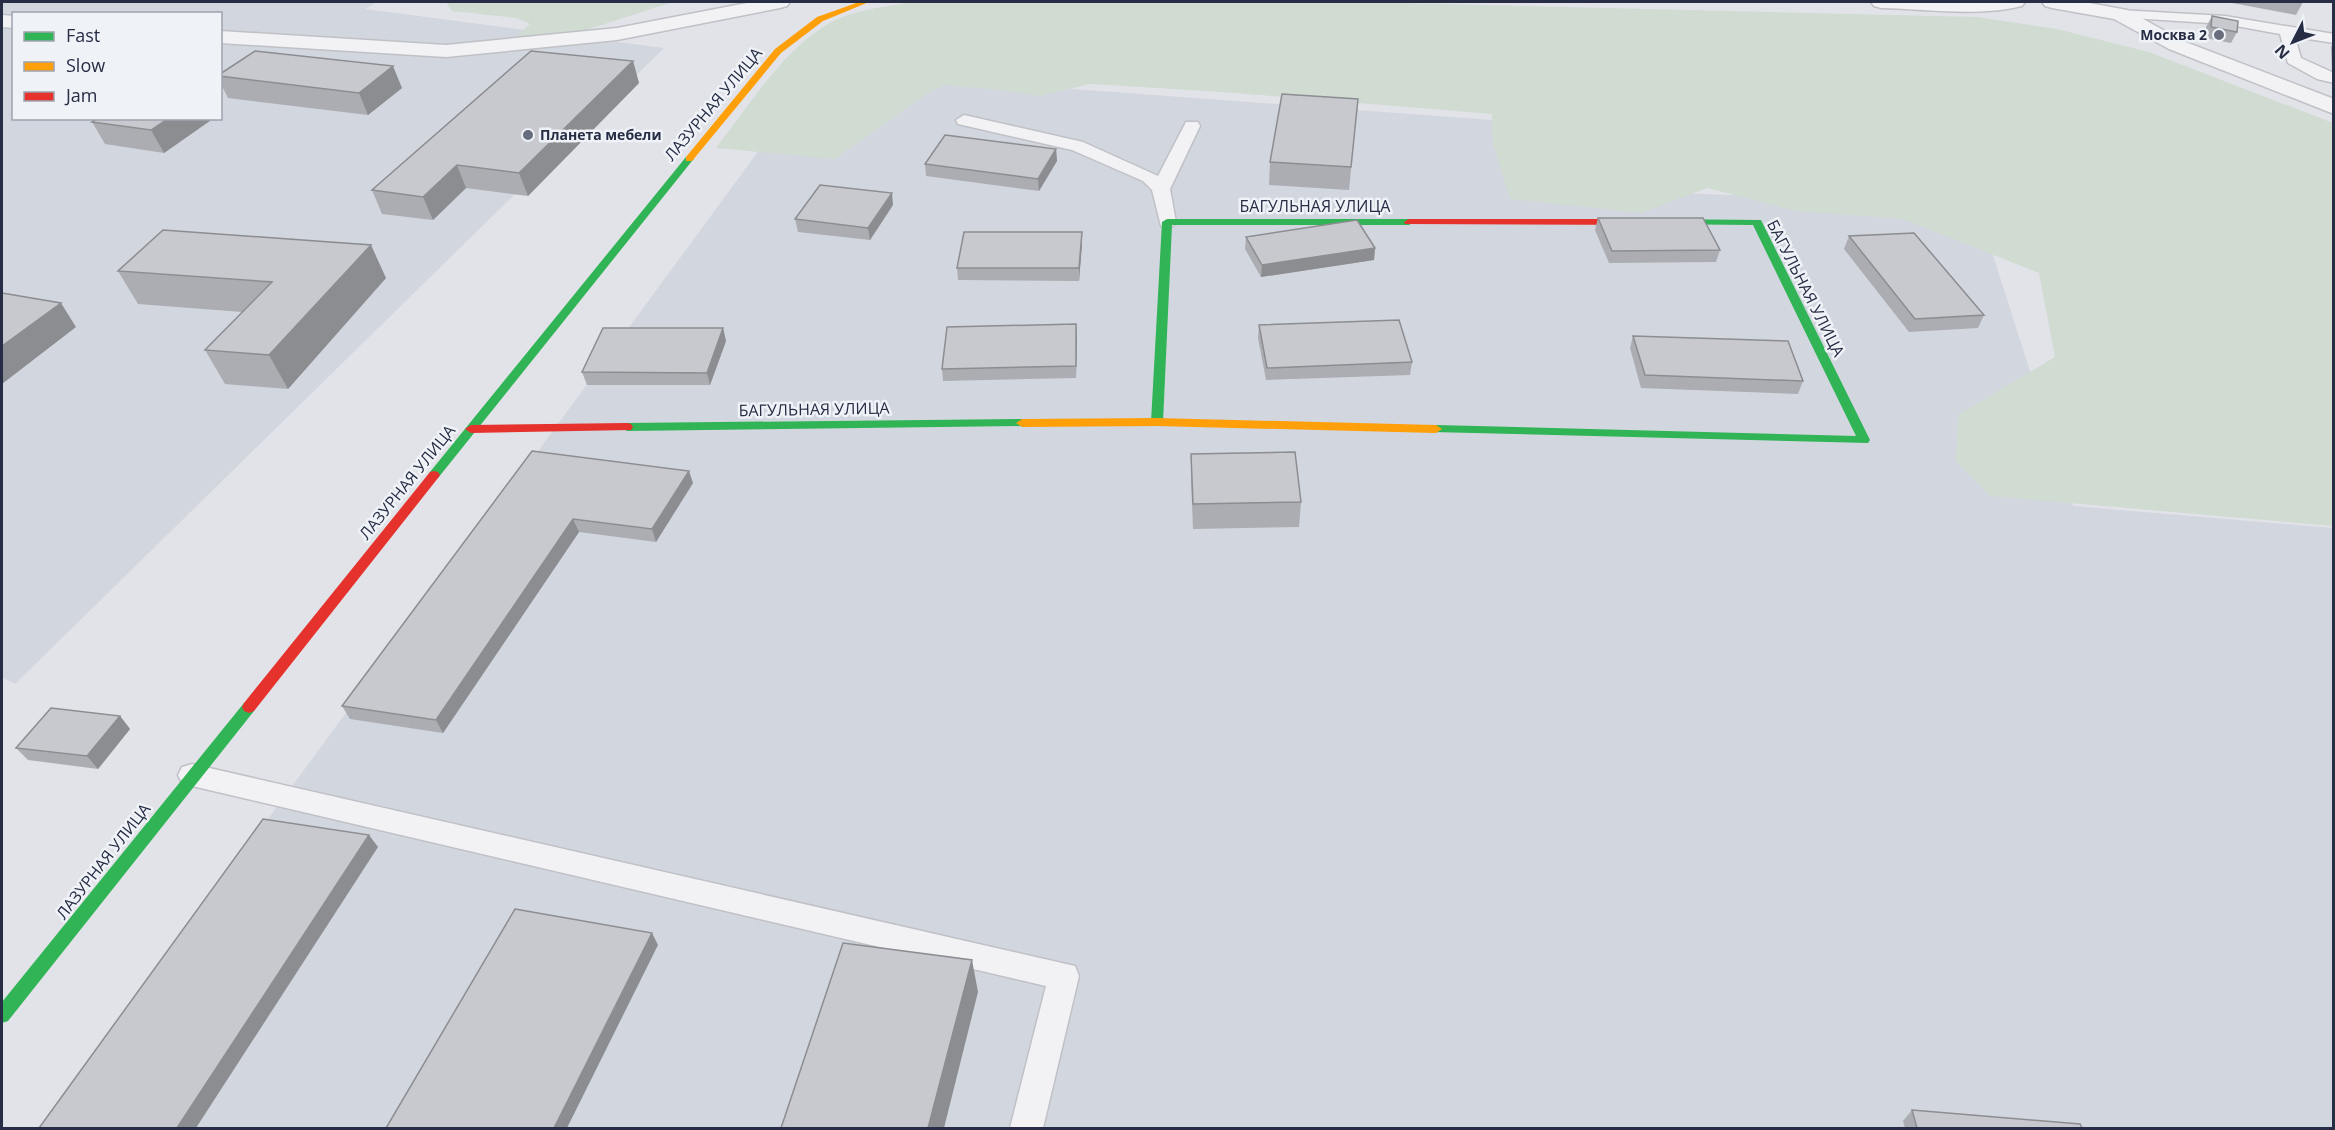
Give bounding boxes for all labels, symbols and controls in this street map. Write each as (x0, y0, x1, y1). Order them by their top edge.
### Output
legend (12, 12, 222, 120)
north arrow (2263, 12, 2323, 72)
text: Fast (66, 23, 100, 47)
place label: Москва 2 (2140, 25, 2207, 44)
marker: Москва 2 (2212, 28, 2226, 42)
text: N (2269, 40, 2294, 64)
street label: ЛАЗУРНАЯ УЛИЦА (659, 42, 768, 165)
text: Slow (66, 53, 105, 77)
text: Jam (64, 83, 98, 107)
place label: Планета мебели (540, 125, 661, 144)
marker: Планета мебели (521, 128, 535, 142)
street label: БАГУЛЬНАЯ УЛИЦА (1240, 195, 1391, 217)
street label: БАГУЛЬНАЯ УЛИЦА (1762, 216, 1850, 361)
street label: БАГУЛЬНАЯ УЛИЦА (738, 397, 891, 421)
street label: ЛАЗУРНАЯ УЛИЦА (354, 419, 461, 544)
street label: ЛАЗУРНАЯ УЛИЦА (51, 798, 156, 924)

